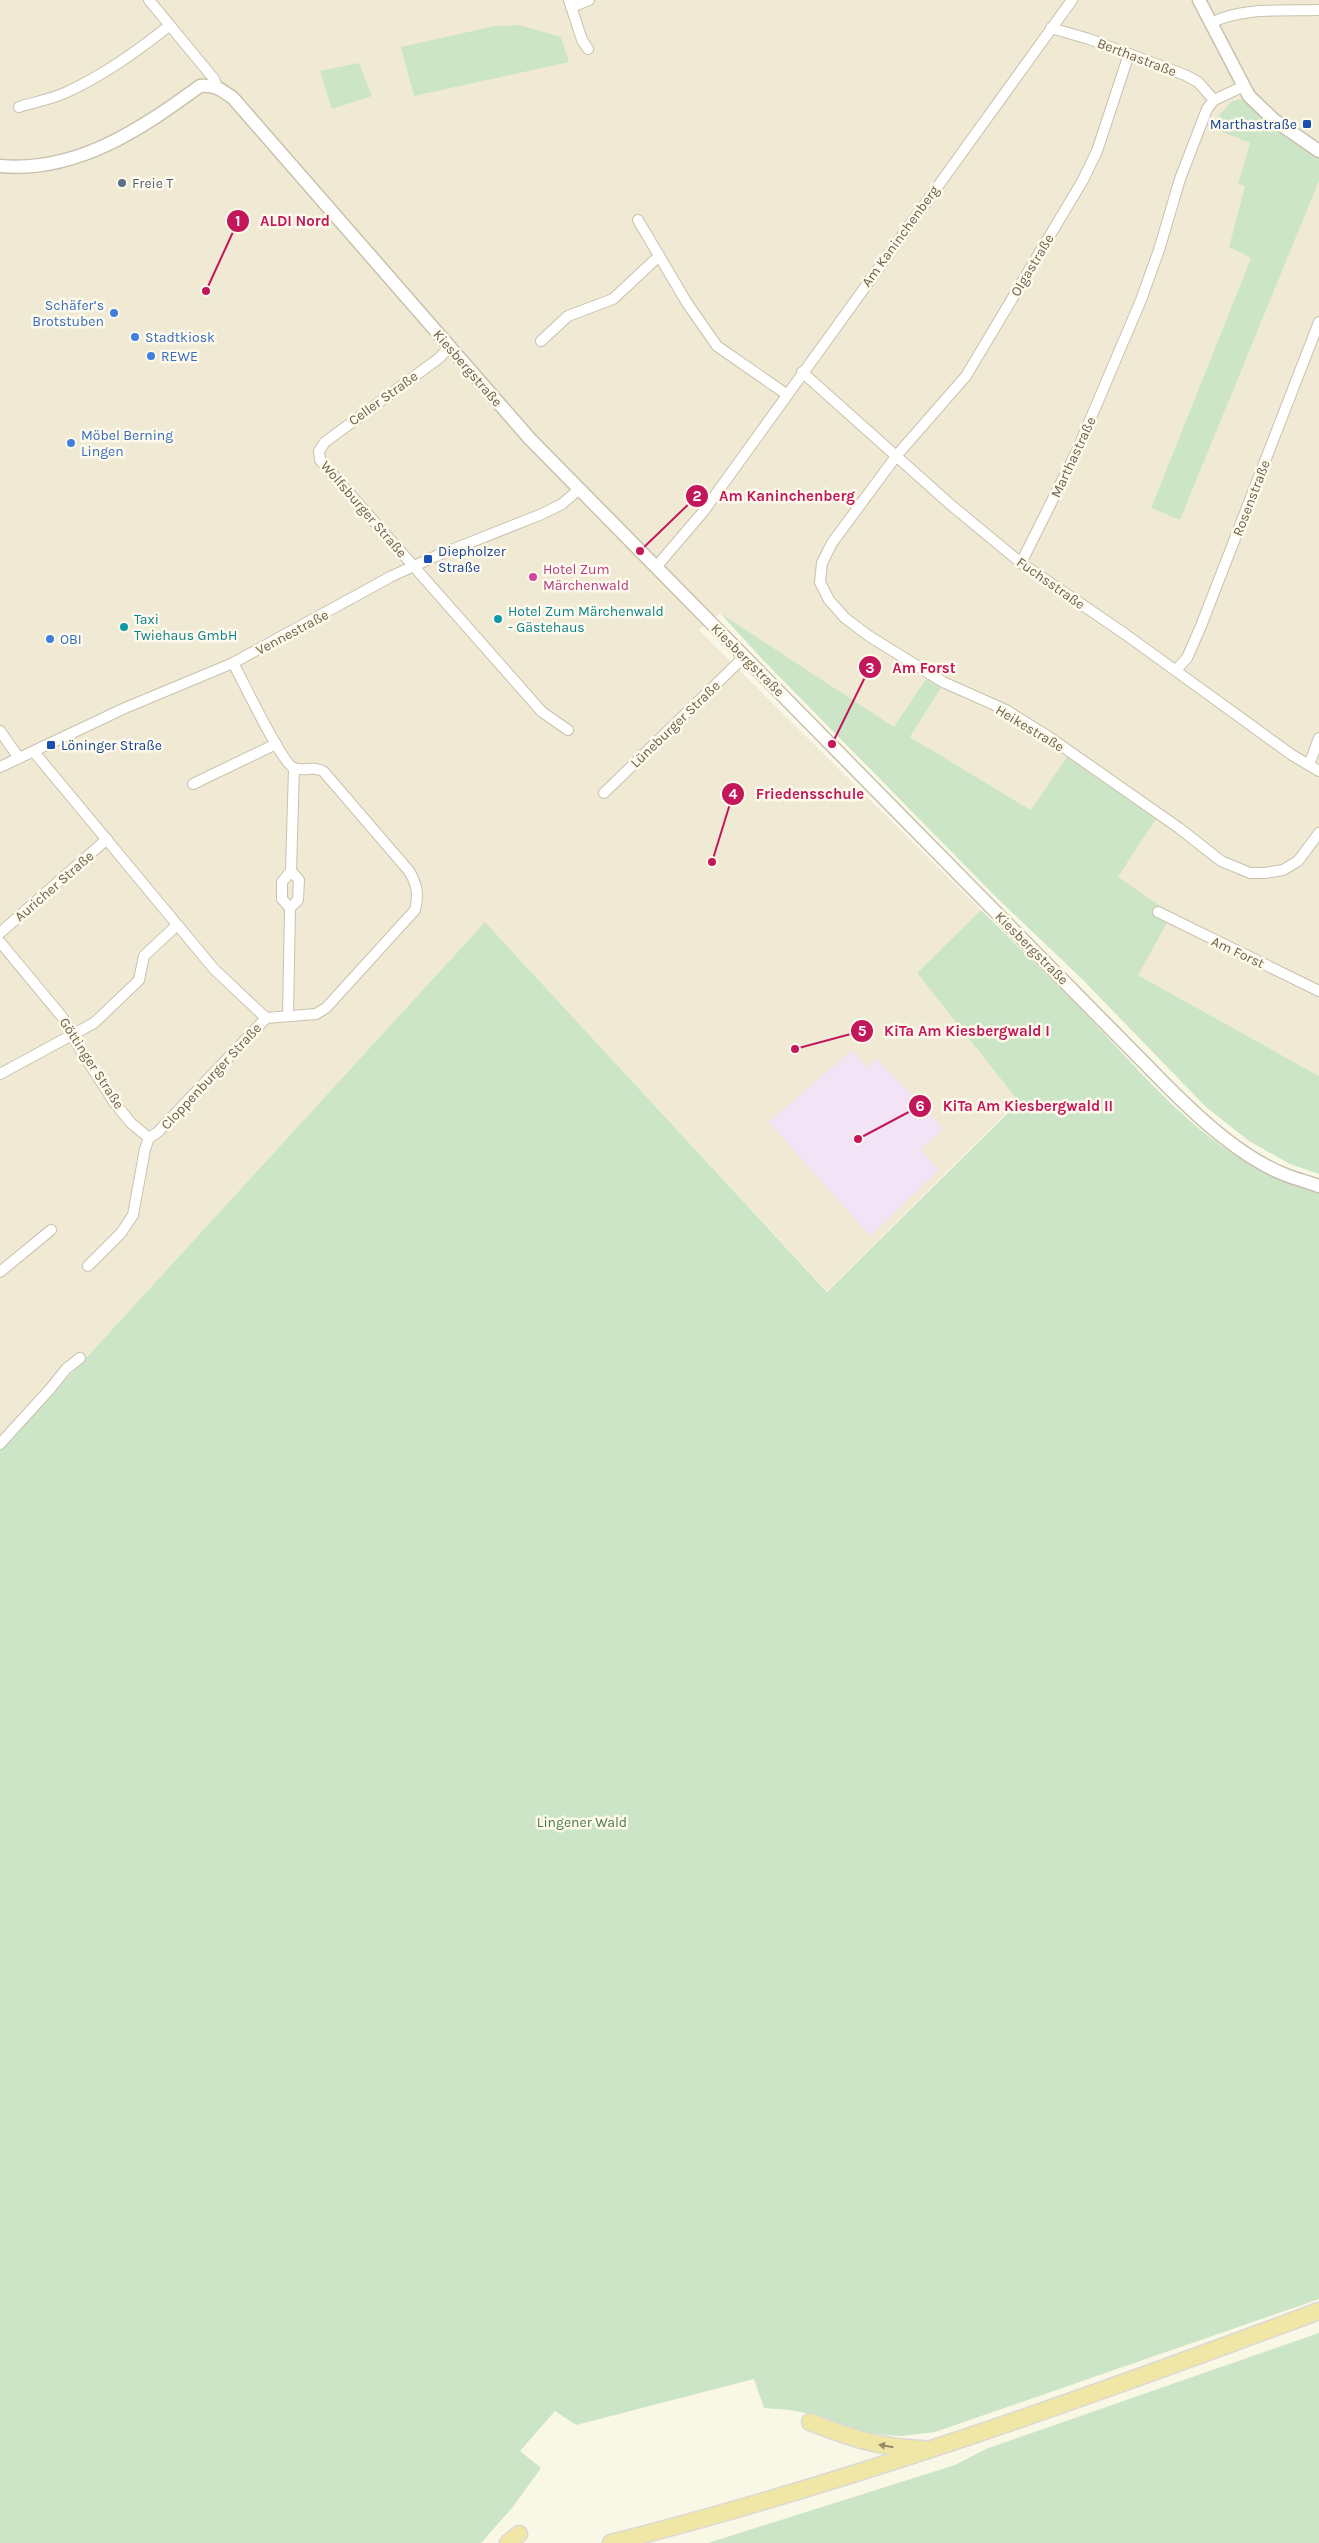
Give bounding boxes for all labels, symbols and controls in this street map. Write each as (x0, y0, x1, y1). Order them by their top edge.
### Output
street label: Berthastraße (1095, 35, 1179, 80)
place label: Marthastraße (1210, 116, 1297, 133)
marker: Marthastraße (1301, 118, 1313, 130)
place label: Freie T (132, 175, 173, 192)
marker: Freie T (116, 177, 128, 189)
street label: Am Kaninchenberg (858, 182, 943, 290)
callout: ALDI Nord (225, 206, 340, 236)
text: 1 (235, 212, 241, 230)
text: ALDI Nord (260, 212, 330, 230)
street label: Olgastraße (1007, 231, 1058, 300)
place label: Schäfer’s Brotstuben (32, 297, 104, 330)
marker: Schäfer’s Brotstuben (108, 307, 120, 319)
street label: Kiesbergstraße (430, 326, 506, 410)
place label: Stadtkiosk (145, 329, 215, 346)
marker: Stadtkiosk (129, 331, 141, 343)
place label: REWE (161, 348, 198, 365)
marker: REWE (145, 350, 157, 362)
street label: Celler Straße (345, 368, 421, 429)
street label: Marthastraße (1047, 414, 1100, 500)
place label: Möbel Berning Lingen (81, 427, 173, 460)
marker: Möbel Berning Lingen (65, 437, 77, 449)
street label: Wolfsburger Straße (317, 457, 410, 561)
street label: Rosenstraße (1229, 458, 1274, 539)
callout: Am Kaninchenberg (684, 481, 865, 511)
text: 2 (692, 487, 702, 505)
text: Am Kaninchenberg (719, 487, 855, 505)
place label: Diepholzer Straße (438, 543, 507, 576)
marker: Diepholzer Straße (422, 553, 434, 565)
street label: Fuchsstraße (1013, 554, 1088, 613)
place label: Hotel Zum Märchenwald (543, 561, 629, 594)
marker: Hotel Zum Märchenwald (527, 571, 539, 583)
place label: Hotel Zum Märchenwald - Gästehaus (508, 603, 664, 636)
street label: Vennestraße (253, 606, 331, 659)
place label: Taxi Twiehaus GmbH (134, 611, 237, 644)
marker: Hotel Zum Märchenwald - Gästehaus (492, 613, 504, 625)
street label: Kiesbergstraße (707, 620, 788, 701)
marker: Taxi Twiehaus GmbH (118, 621, 130, 633)
place label: OBI (60, 631, 82, 648)
marker: OBI (44, 633, 56, 645)
callout: Am Forst (857, 652, 965, 682)
text: 3 (865, 659, 875, 677)
text: Am Forst (892, 659, 956, 677)
street label: Lüneburger Straße (627, 677, 724, 771)
street label: Heikestraße (992, 701, 1067, 756)
place label: Löninger Straße (61, 737, 162, 754)
marker: Löninger Straße (45, 739, 57, 751)
callout: Friedensschule (721, 779, 874, 809)
text: 4 (729, 785, 738, 803)
text: Friedensschule (756, 785, 864, 803)
street label: Auricher Straße (11, 847, 97, 925)
street label: Kiesbergstraße (991, 908, 1072, 989)
street label: Am Forst (1208, 933, 1267, 972)
street label: Göttinger Straße (56, 1014, 127, 1112)
callout: KiTa Am Kiesbergwald I (849, 1016, 1060, 1046)
street label: Cloppenburger Straße (158, 1020, 265, 1133)
text: 5 (858, 1022, 867, 1040)
text: KiTa Am Kiesbergwald I (884, 1022, 1050, 1040)
callout: KiTa Am Kiesbergwald II (908, 1091, 1123, 1121)
text: 6 (915, 1097, 925, 1115)
text: KiTa Am Kiesbergwald II (943, 1097, 1113, 1115)
park label: Lingener Wald (537, 1814, 627, 1831)
one-way arrow (878, 2442, 894, 2450)

